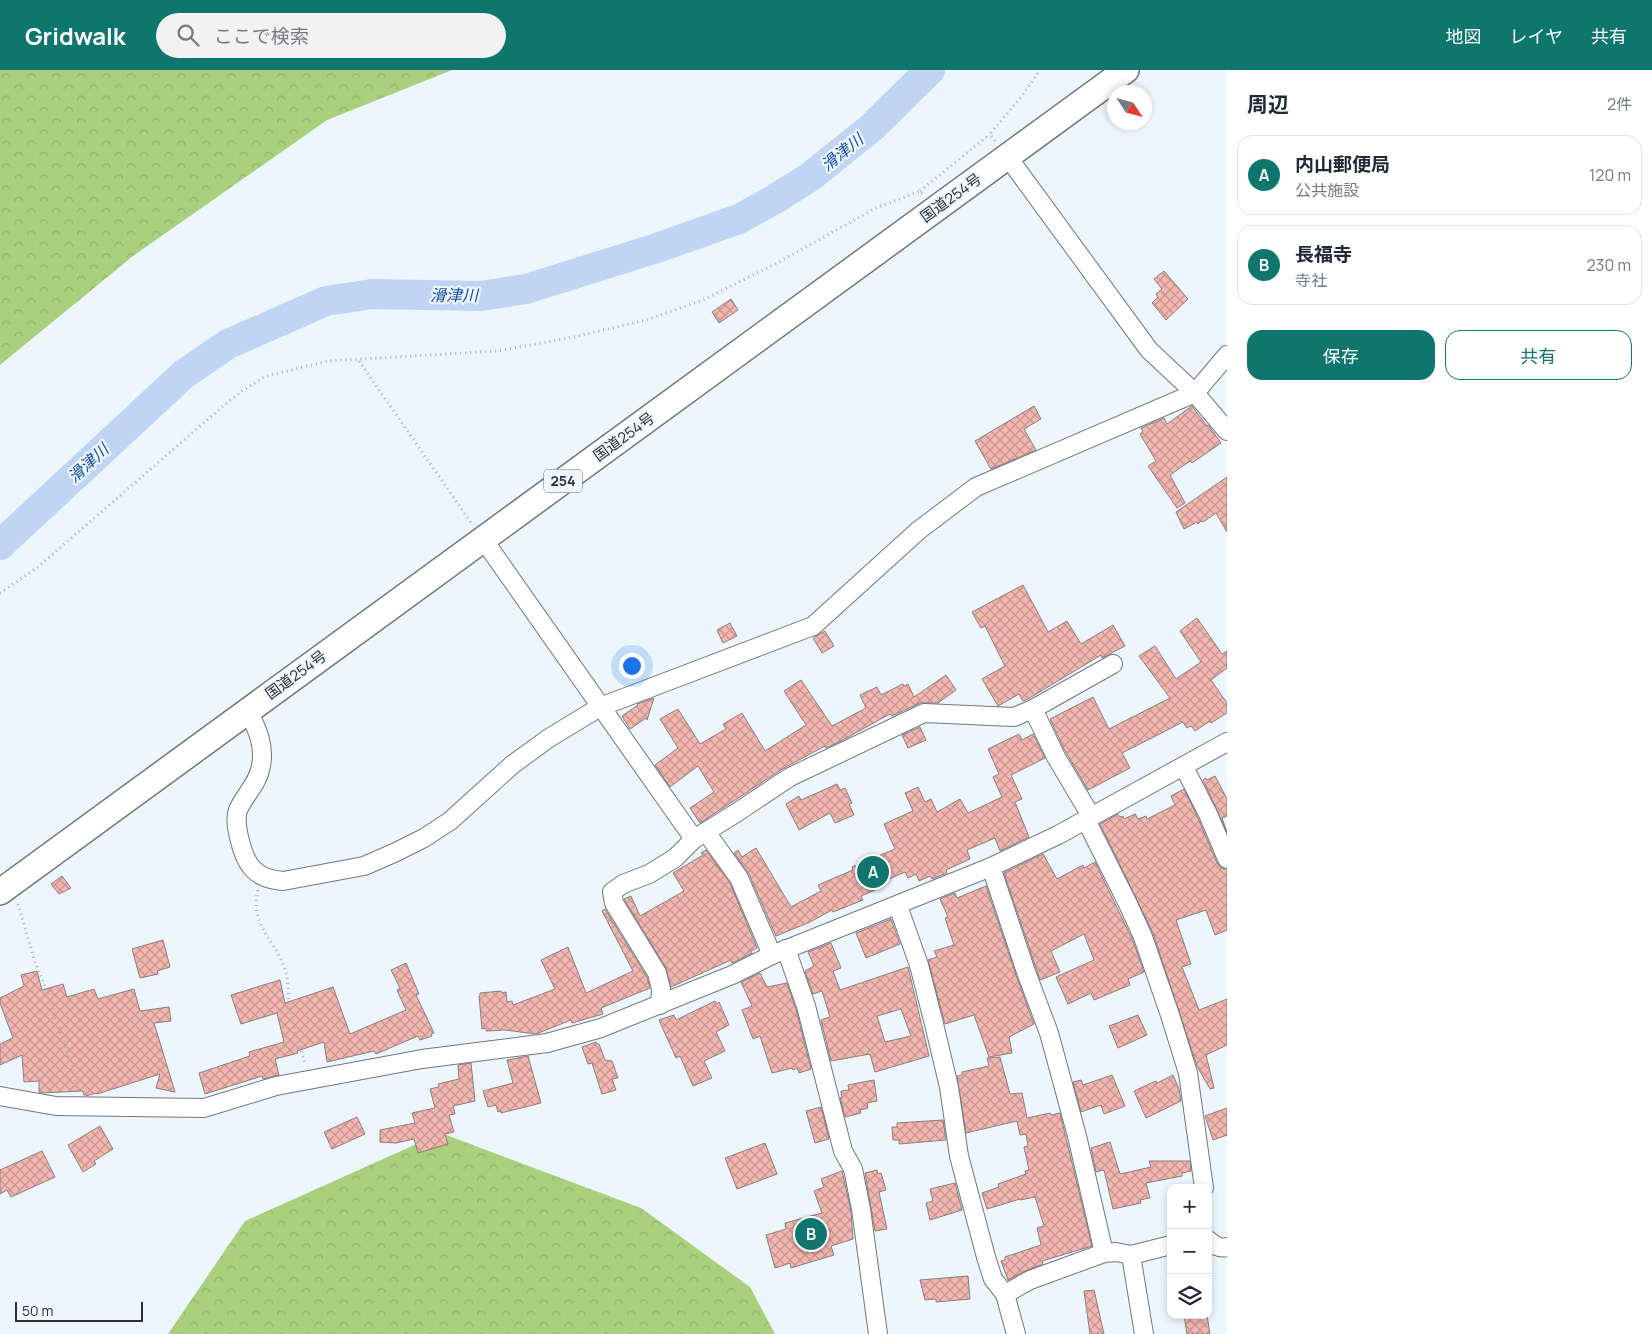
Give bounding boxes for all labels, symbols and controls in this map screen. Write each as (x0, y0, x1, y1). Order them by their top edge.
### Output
search box (156, 13, 506, 58)
text: Gridwalk (25, 19, 126, 52)
icon: search (174, 21, 202, 49)
text: ここで検索 (214, 23, 309, 49)
text: 地図 (1446, 24, 1482, 48)
text: レイヤ (1510, 24, 1563, 48)
text: 共有 (1591, 24, 1627, 48)
north arrow (1107, 85, 1152, 130)
text: 周辺 (1247, 90, 1289, 118)
text: 2件 (1607, 93, 1632, 115)
water label: 滑津川 (816, 127, 869, 176)
text: 内山郵便局 (1295, 151, 1390, 177)
text: A (1259, 164, 1269, 186)
text: 120 m (1589, 164, 1631, 186)
street label: 国道254号 (916, 168, 986, 227)
text: 公共施設 (1295, 179, 1359, 201)
text: 長福寺 (1295, 241, 1352, 267)
text: B (1259, 254, 1269, 276)
text: 230 m (1587, 254, 1631, 276)
text: 寺社 (1295, 269, 1327, 291)
water label: 滑津川 (430, 284, 480, 306)
button: 保存 (1247, 330, 1435, 380)
button: 共有 (1445, 330, 1632, 380)
street label: 国道254号 (589, 407, 659, 466)
water label: 滑津川 (63, 437, 115, 487)
road number: 254 (544, 470, 582, 492)
street label: 国道254号 (261, 645, 331, 704)
your location (619, 653, 645, 679)
pin: A (857, 853, 889, 891)
map controls (1167, 1184, 1212, 1319)
button: + (1167, 1184, 1212, 1229)
pin: B (795, 1215, 827, 1253)
button: − (1167, 1229, 1212, 1274)
button: layers (1167, 1274, 1212, 1319)
scale bar (15, 1299, 142, 1322)
text: 50 m (22, 1301, 53, 1320)

